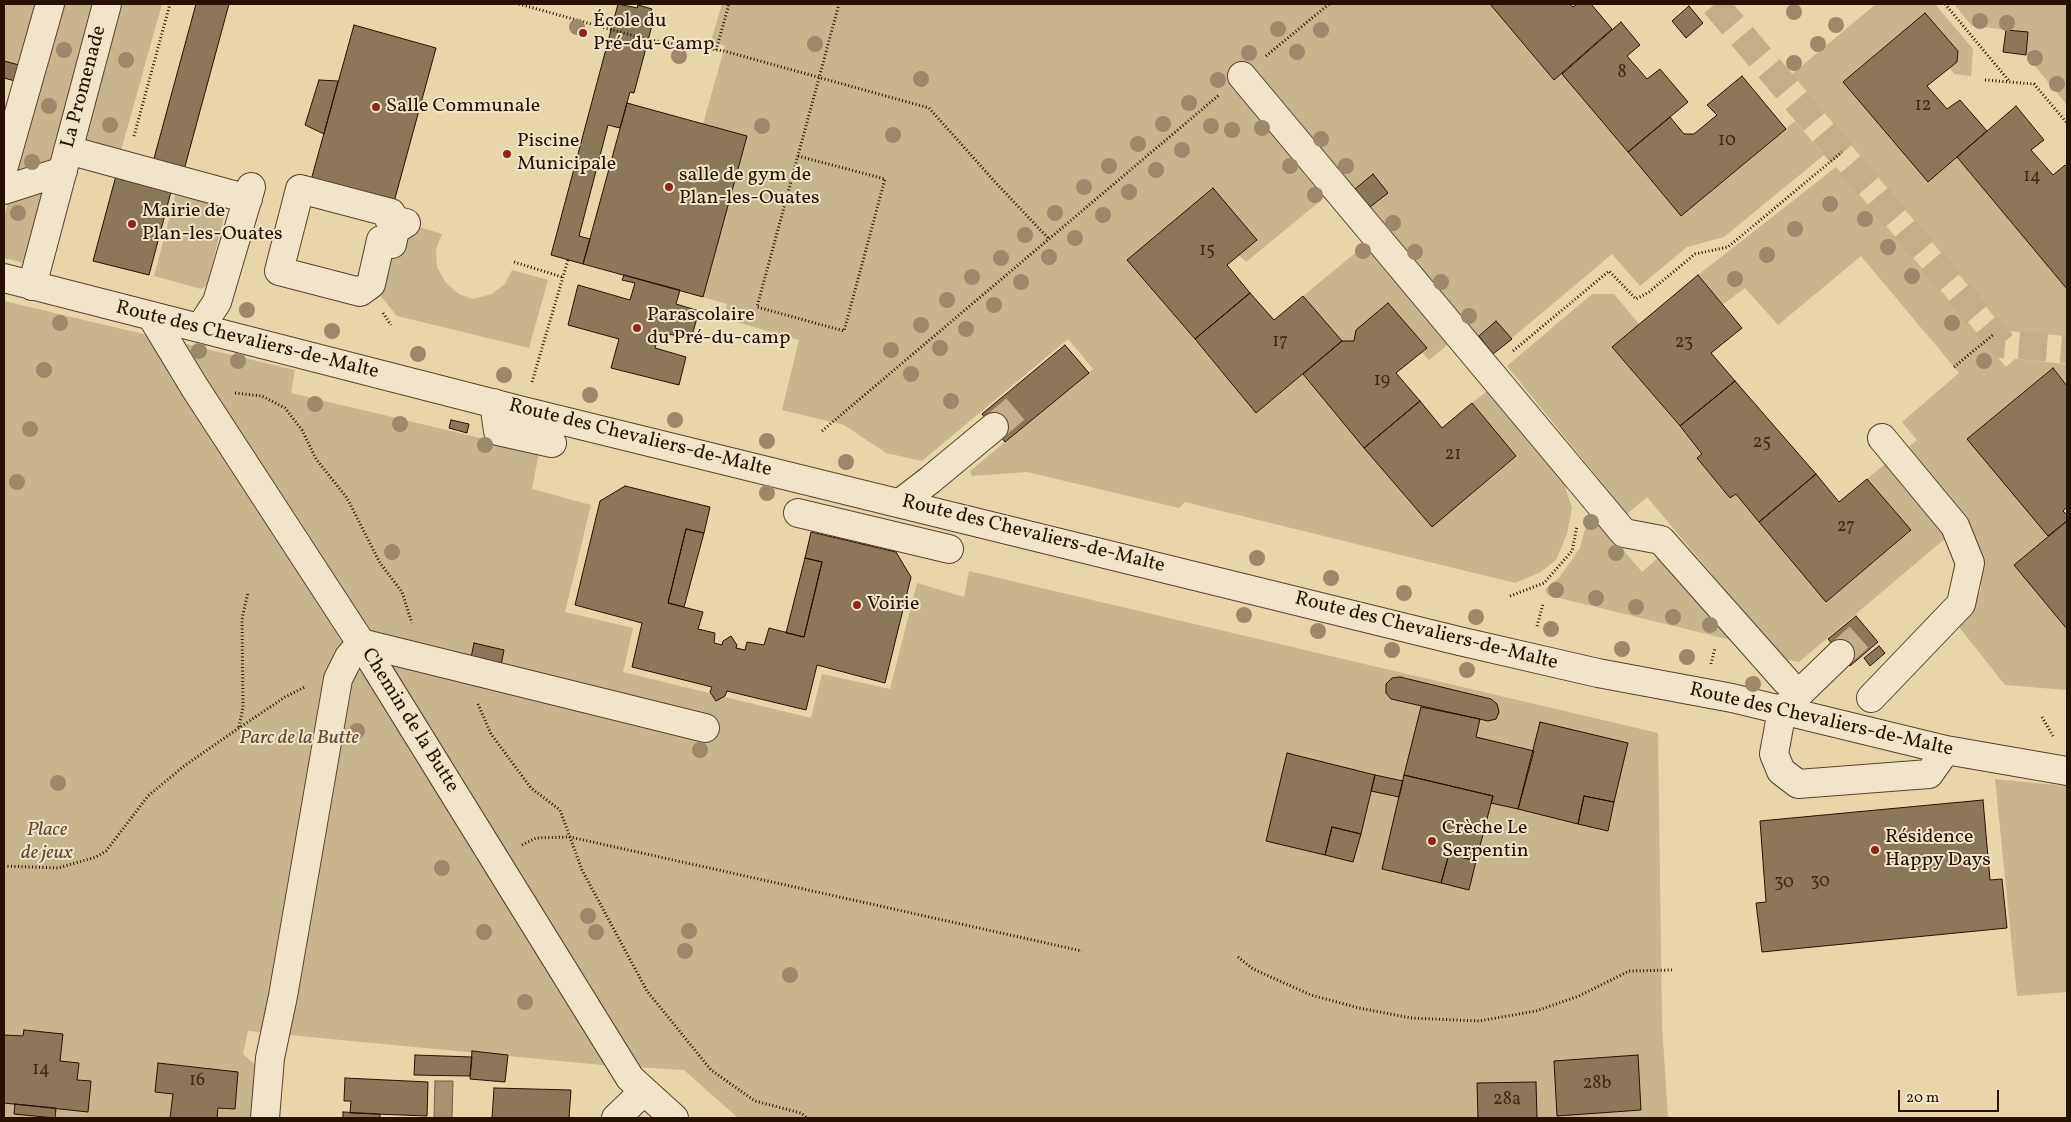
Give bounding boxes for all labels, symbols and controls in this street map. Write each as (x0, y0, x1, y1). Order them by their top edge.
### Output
place label: École du Pré-du-Camp (593, 10, 714, 57)
street label: La Promenade (57, 23, 113, 151)
marker: École du Pré-du-Camp (577, 27, 589, 39)
house number: 8 (1617, 63, 1627, 85)
place label: Salle Communale (386, 95, 540, 119)
house number: 12 (1915, 96, 1931, 118)
marker: Salle Communale (370, 101, 382, 113)
place label: Piscine Municipale (517, 130, 616, 177)
house number: 10 (1718, 131, 1736, 153)
marker: Piscine Municipale (501, 148, 513, 160)
place label: salle de gym de Plan-les-Ouates (679, 164, 819, 211)
house number: 14 (2023, 167, 2041, 189)
marker: salle de gym de Plan-les-Ouates (663, 181, 675, 193)
place label: Mairie de Plan-les-Ouates (142, 200, 282, 247)
marker: Mairie de Plan-les-Ouates (126, 218, 138, 230)
house number: 15 (1199, 241, 1215, 263)
street label: Route des Chevaliers-de-Malte (113, 297, 381, 385)
place label: Parascolaire du Pré-du-camp (647, 304, 790, 351)
marker: Parascolaire du Pré-du-camp (631, 322, 643, 334)
house number: 17 (1272, 332, 1288, 354)
house number: 23 (1675, 333, 1693, 355)
house number: 19 (1374, 371, 1390, 393)
street label: Route des Chevaliers-de-Malte (506, 395, 774, 483)
house number: 25 (1753, 433, 1771, 455)
house number: 21 (1445, 445, 1461, 467)
street label: Route des Chevaliers-de-Malte (899, 491, 1167, 579)
house number: 27 (1837, 517, 1855, 539)
street label: Route des Chevaliers-de-Malte (1292, 588, 1560, 676)
place label: Voirie (867, 593, 919, 617)
marker: Voirie (851, 599, 863, 611)
street label: Chemin de la Butte (355, 644, 463, 798)
street label: Route des Chevaliers-de-Malte (1687, 679, 1955, 763)
park label: Parc de la Butte (239, 727, 359, 751)
place label: Crèche Le Serpentin (1442, 817, 1529, 864)
park label: Place de jeux (21, 819, 73, 866)
place label: Résidence Happy Days (1885, 826, 1991, 873)
marker: Crèche Le Serpentin (1426, 835, 1438, 847)
marker: Résidence Happy Days (1869, 844, 1881, 856)
house number: 30 (1810, 872, 1830, 894)
house number: 30 (1774, 873, 1794, 895)
house number: 14 (32, 1060, 50, 1082)
house number: 16 (189, 1071, 205, 1093)
house number: 28b (1583, 1074, 1611, 1096)
scale bar (1901, 1080, 2002, 1112)
text: 20 m (1906, 1088, 1939, 1109)
house number: 28a (1493, 1090, 1521, 1112)

